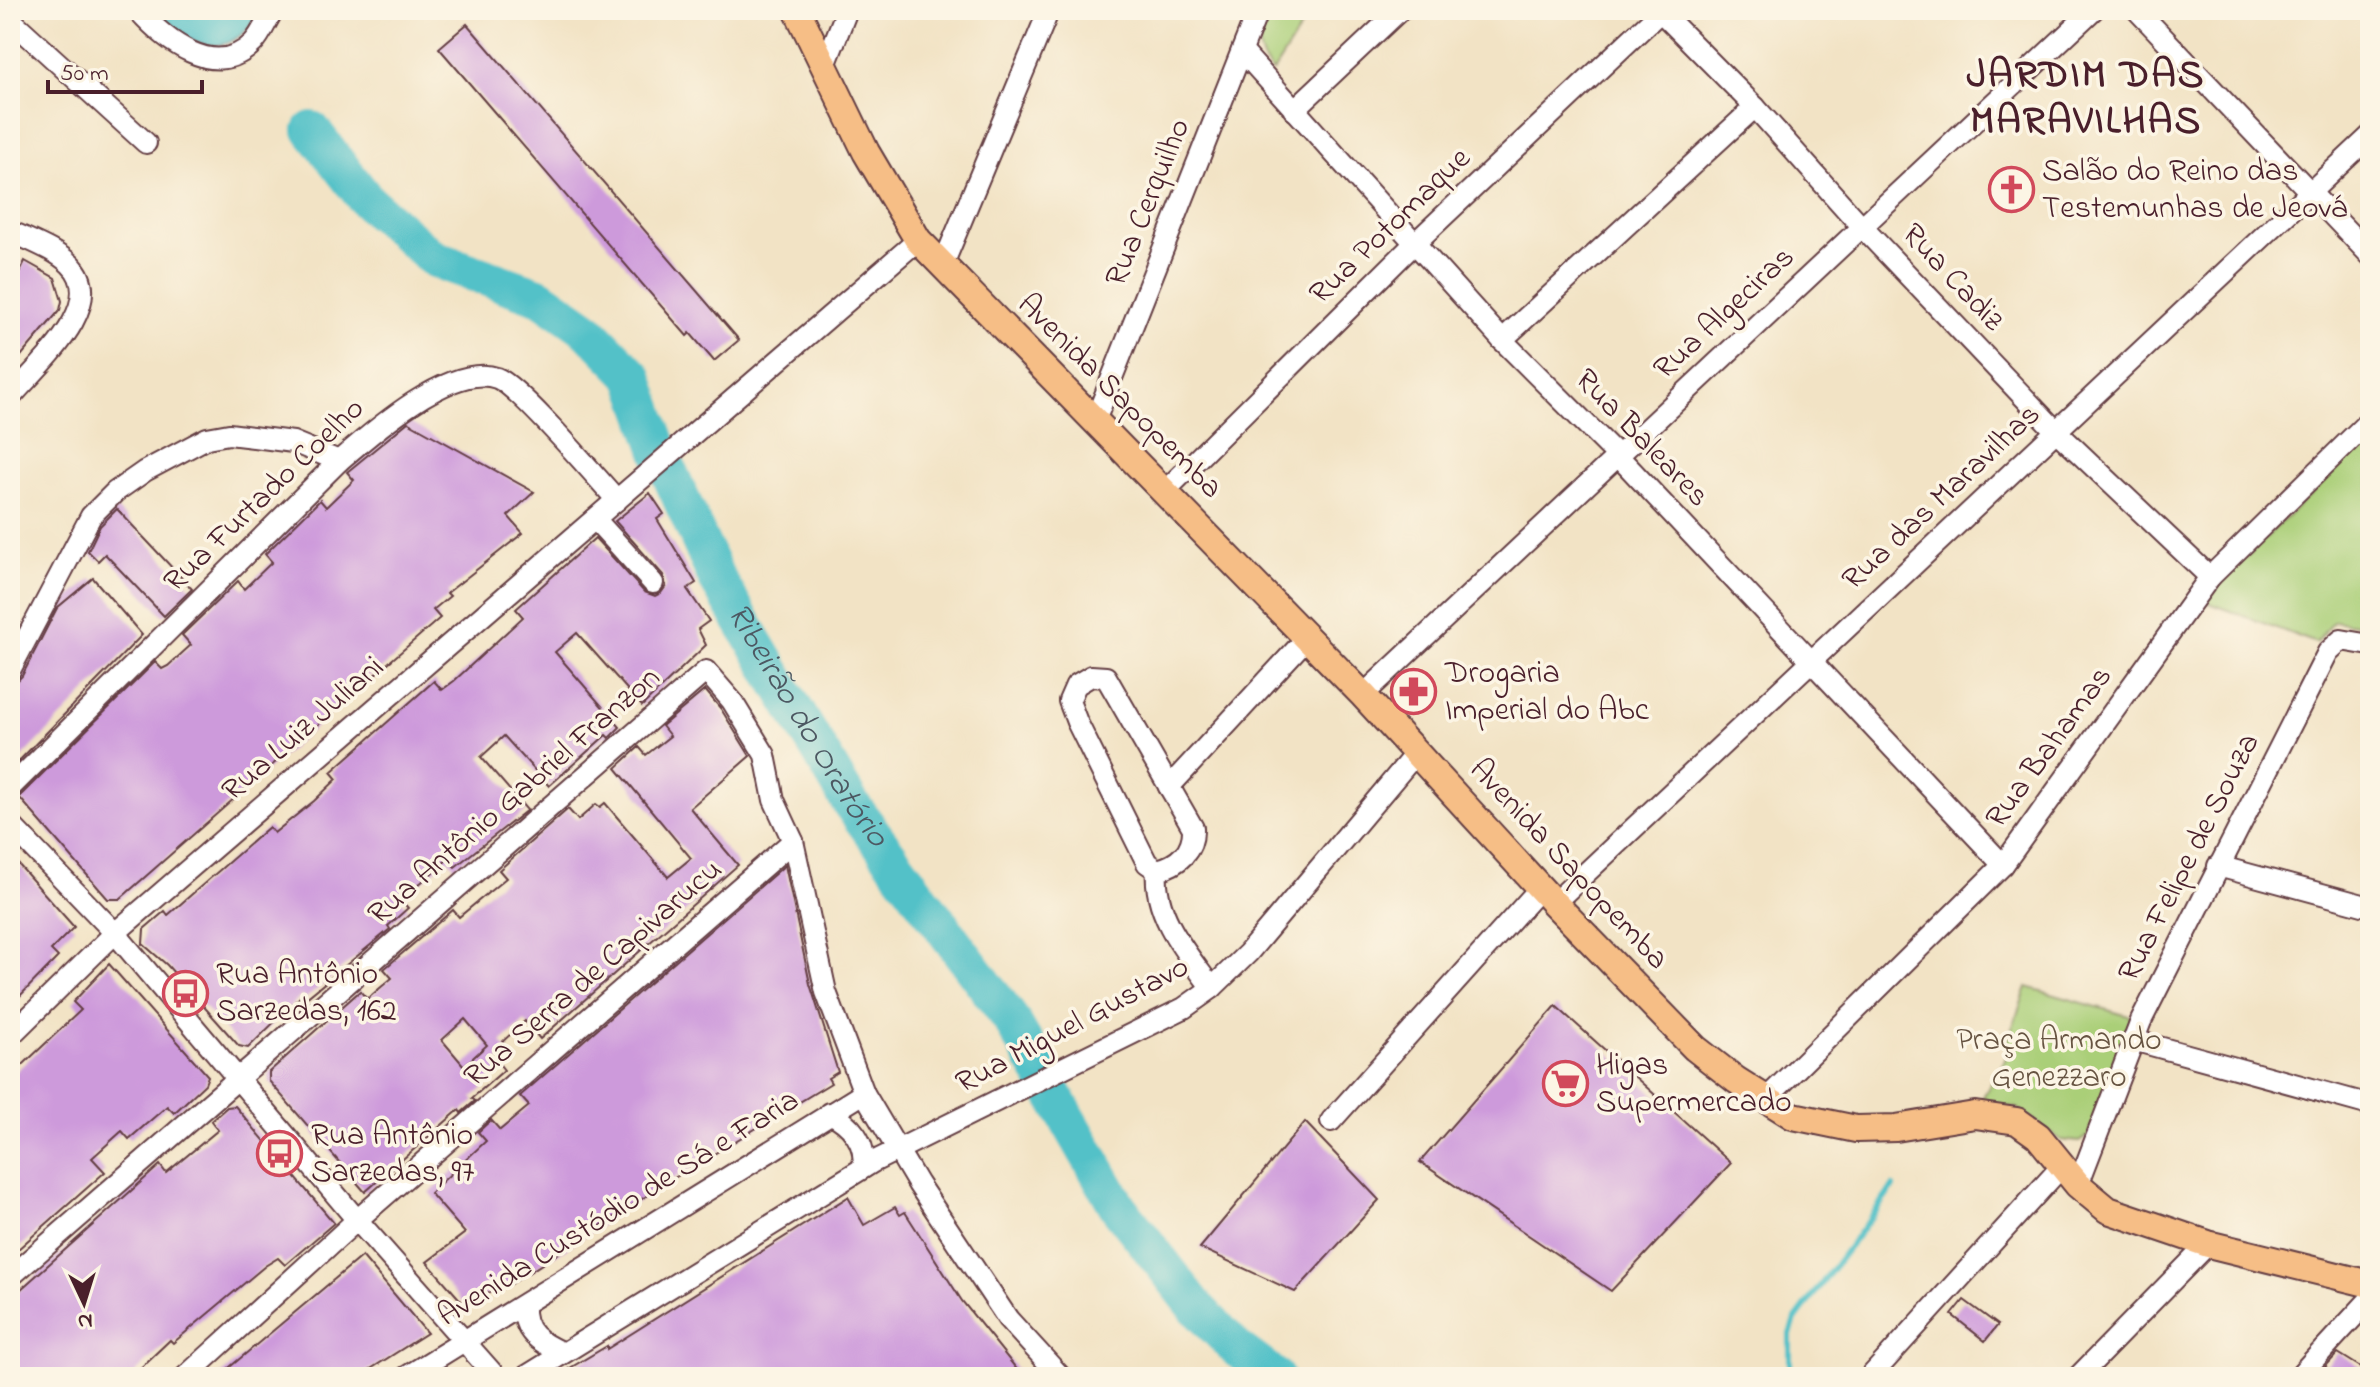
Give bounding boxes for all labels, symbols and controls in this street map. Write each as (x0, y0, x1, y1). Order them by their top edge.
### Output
scale bar (48, 44, 202, 94)
district label: JARDIM DAS MARAVILHAS (1967, 47, 2206, 152)
text: 50 m (60, 57, 109, 92)
street label: Rua Cerquilho (1094, 112, 1204, 294)
street label: Rua Potomaque (1299, 137, 1483, 317)
place label: Salão do Reino das Testemunhas de Jeová (2042, 149, 2347, 233)
church icon: Salão do Reino das Testemunhas de Jeová (1987, 166, 2035, 214)
street label: Rua Cadiz (1889, 213, 2015, 343)
street label: Rua Algeciras (1644, 236, 1806, 392)
street label: Avenida Sapopemba (1005, 283, 1233, 511)
street label: Rua Baleares (1562, 359, 1720, 519)
street label: Rua Furtado Coelho (154, 387, 376, 605)
street label: Rua das Maravilhas (1832, 393, 2052, 603)
water label: Ribeirão do Oratório (713, 595, 901, 860)
street label: Rua Luiz Juliani (212, 646, 396, 814)
place label: Drogaria Imperial do Abc (1444, 651, 1650, 735)
street label: Rua Antônio Gabriel Franzon (358, 656, 672, 938)
street label: Rua Bahamas (1975, 657, 2125, 839)
pharmacy icon: Drogaria Imperial do Abc (1390, 668, 1438, 716)
street label: Rua Felipe de Souza (2107, 725, 2273, 991)
street label: Avenida Sapopemba (1457, 748, 1679, 982)
street label: Rua Serra de Capivarucu (454, 848, 734, 1100)
street label: Rua Miguel Gustavo (948, 945, 1198, 1107)
place label: Rua Antônio Sarzedas, 162 (216, 952, 397, 1036)
bus stop icon: Rua Antônio Sarzedas, 162 (161, 969, 209, 1017)
park label: Praça Armando Genezzaro (1956, 1018, 2162, 1102)
place label: Higas Supermercado (1596, 1043, 1792, 1127)
supermarket icon: Higas Supermercado (1541, 1060, 1589, 1108)
street label: Avenida Custódio de Sá e Faria (429, 1078, 809, 1340)
place label: Rua Antônio Sarzedas, 97 (311, 1113, 474, 1197)
bus stop icon: Rua Antônio Sarzedas, 97 (256, 1130, 304, 1178)
north arrow (44, 1263, 124, 1343)
text: N (77, 1303, 94, 1336)

